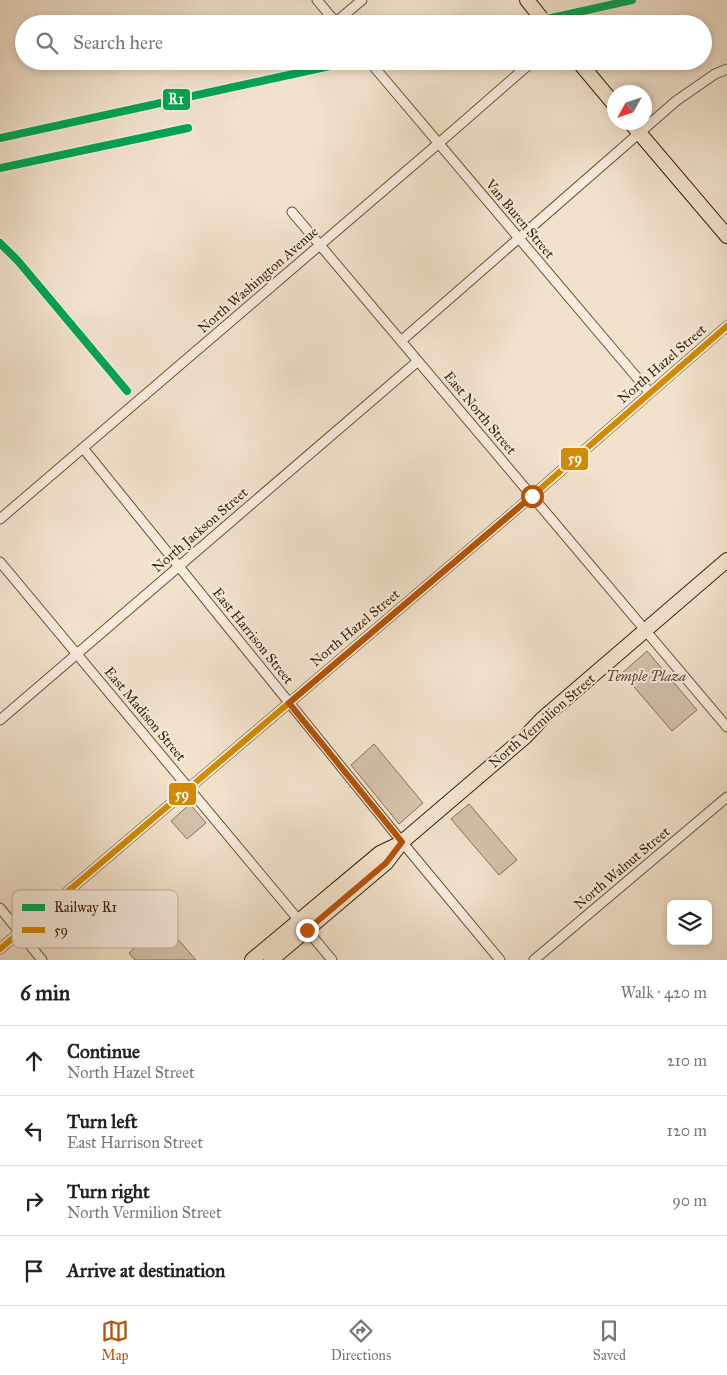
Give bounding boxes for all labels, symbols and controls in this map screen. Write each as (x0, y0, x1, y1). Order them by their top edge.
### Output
search box (15, 15, 712, 70)
icon: search (33, 29, 61, 57)
text: Search here (73, 31, 163, 54)
north arrow (607, 85, 652, 130)
line badge: R1 (162, 88, 191, 111)
text: R1 (168, 91, 184, 108)
street label: Van Buren Street (481, 175, 558, 262)
street label: North Washington Avenue (194, 223, 322, 337)
street label: North Hazel Street (614, 321, 710, 407)
street label: East North Street (440, 368, 520, 458)
line badge: 59 (560, 447, 589, 471)
text: 59 (568, 450, 582, 468)
street label: North Jackson Street (149, 484, 252, 577)
route start (521, 485, 544, 508)
street label: East Harrison Street (209, 584, 297, 688)
street label: North Hazel Street (307, 586, 403, 670)
street label: East Madison Street (101, 663, 189, 765)
park label: Temple Plaza (606, 668, 686, 686)
street label: North Vermilion Street (485, 670, 599, 772)
line badge: 59 (168, 782, 197, 806)
text: 59 (175, 786, 189, 804)
street label: North Walnut Street (571, 823, 673, 913)
legend (12, 890, 178, 948)
text: Railway R1 (54, 899, 118, 916)
map controls (667, 900, 712, 945)
button: layers (667, 900, 712, 945)
route end (296, 919, 319, 942)
text: 59 (54, 922, 68, 939)
text: 6 min (20, 980, 70, 1006)
text: Walk · 420 m (621, 983, 707, 1002)
text: Continue (67, 1040, 140, 1063)
icon: ahead (20, 1047, 48, 1075)
text: 210 m (667, 1051, 707, 1070)
text: North Hazel Street (67, 1063, 195, 1082)
text: Turn left (67, 1110, 137, 1133)
icon: left (20, 1117, 48, 1145)
text: 120 m (667, 1121, 707, 1140)
text: East Harrison Street (67, 1133, 203, 1152)
text: Turn right (67, 1180, 150, 1203)
icon: right (20, 1187, 48, 1215)
text: 90 m (672, 1191, 707, 1210)
text: North Vermilion Street (67, 1203, 222, 1222)
icon: arrive (20, 1257, 48, 1285)
text: Arrive at destination (67, 1259, 225, 1282)
tab: Map (101, 1317, 129, 1364)
tab: Directions (331, 1317, 391, 1364)
tab: Saved (593, 1317, 626, 1364)

